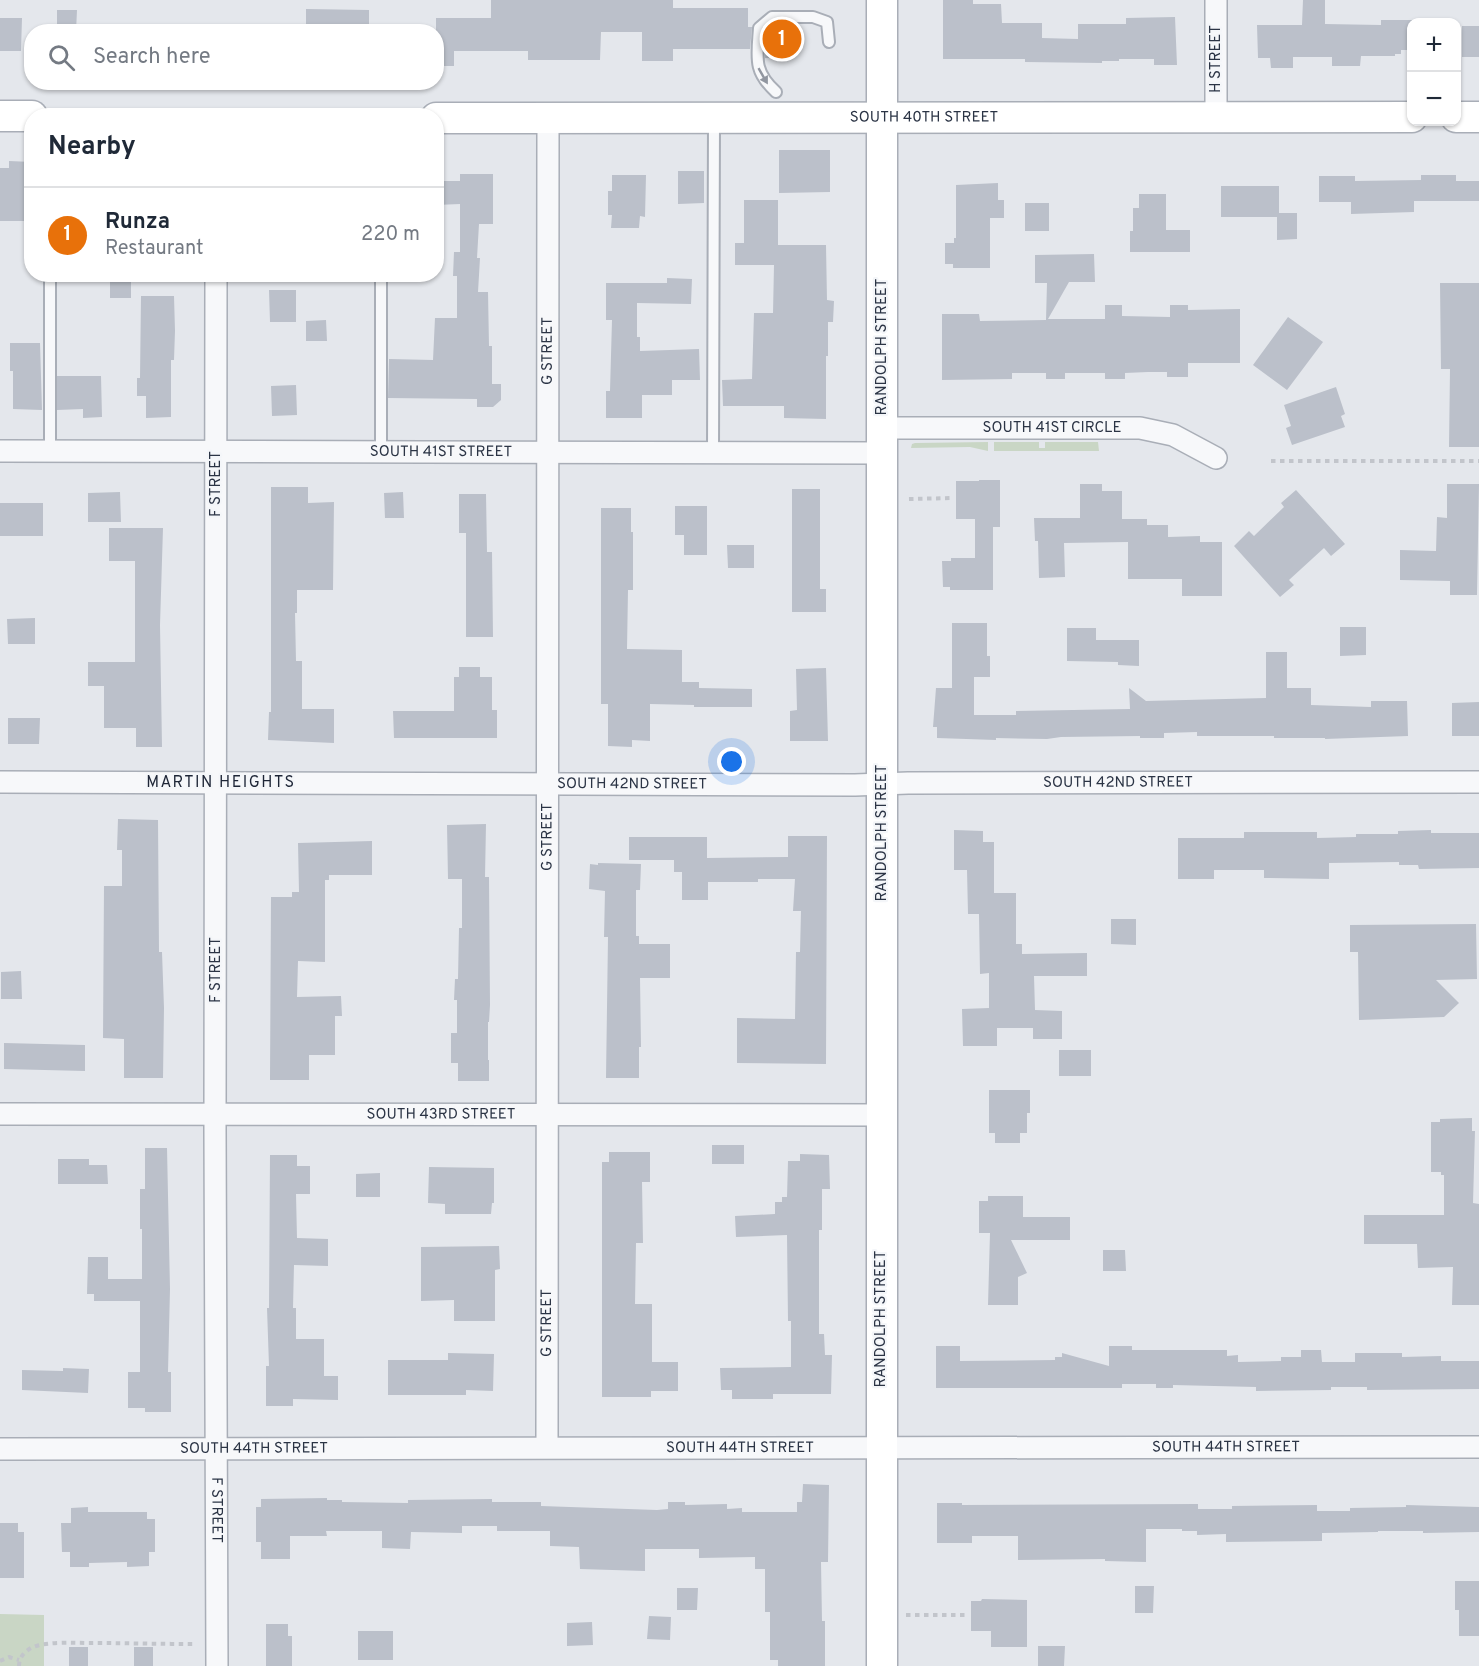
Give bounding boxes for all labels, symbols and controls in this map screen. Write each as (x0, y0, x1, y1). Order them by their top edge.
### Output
pin: 1 (762, 16, 802, 62)
map controls (1407, 18, 1461, 126)
button: + (1407, 18, 1461, 72)
search box (24, 24, 444, 90)
street label: H STREET (1207, 25, 1226, 93)
icon: search (45, 41, 78, 74)
text: Search here (93, 44, 211, 71)
one-way arrow (758, 68, 768, 85)
button: − (1407, 72, 1461, 126)
street label: SOUTH 40TH STREET (850, 108, 998, 127)
text: Nearby (48, 131, 136, 164)
text: Runza (105, 209, 170, 236)
text: 1 (64, 222, 72, 248)
text: 220 m (361, 222, 420, 248)
text: Restaurant (105, 236, 204, 262)
street label: RANDOLPH STREET (873, 279, 892, 415)
street label: G STREET (538, 317, 557, 385)
street label: SOUTH 41ST CIRCLE (983, 419, 1121, 438)
street label: SOUTH 41ST STREET (370, 442, 512, 462)
street label: F STREET (207, 451, 226, 517)
your location (717, 747, 746, 776)
street label: RANDOLPH STREET (873, 765, 892, 901)
district label: MARTIN HEIGHTS (146, 773, 296, 793)
street label: SOUTH 42ND STREET (1043, 773, 1193, 792)
street label: SOUTH 42ND STREET (557, 774, 707, 794)
street label: G STREET (538, 803, 557, 871)
street label: F STREET (207, 937, 226, 1003)
street label: SOUTH 43RD STREET (366, 1105, 516, 1124)
street label: RANDOLPH STREET (872, 1251, 891, 1387)
street label: G STREET (538, 1289, 557, 1357)
street label: SOUTH 44TH STREET (666, 1438, 814, 1458)
street label: SOUTH 44TH STREET (1152, 1438, 1300, 1457)
street label: SOUTH 44TH STREET (180, 1439, 328, 1458)
street label: F STREET (207, 1477, 226, 1543)

